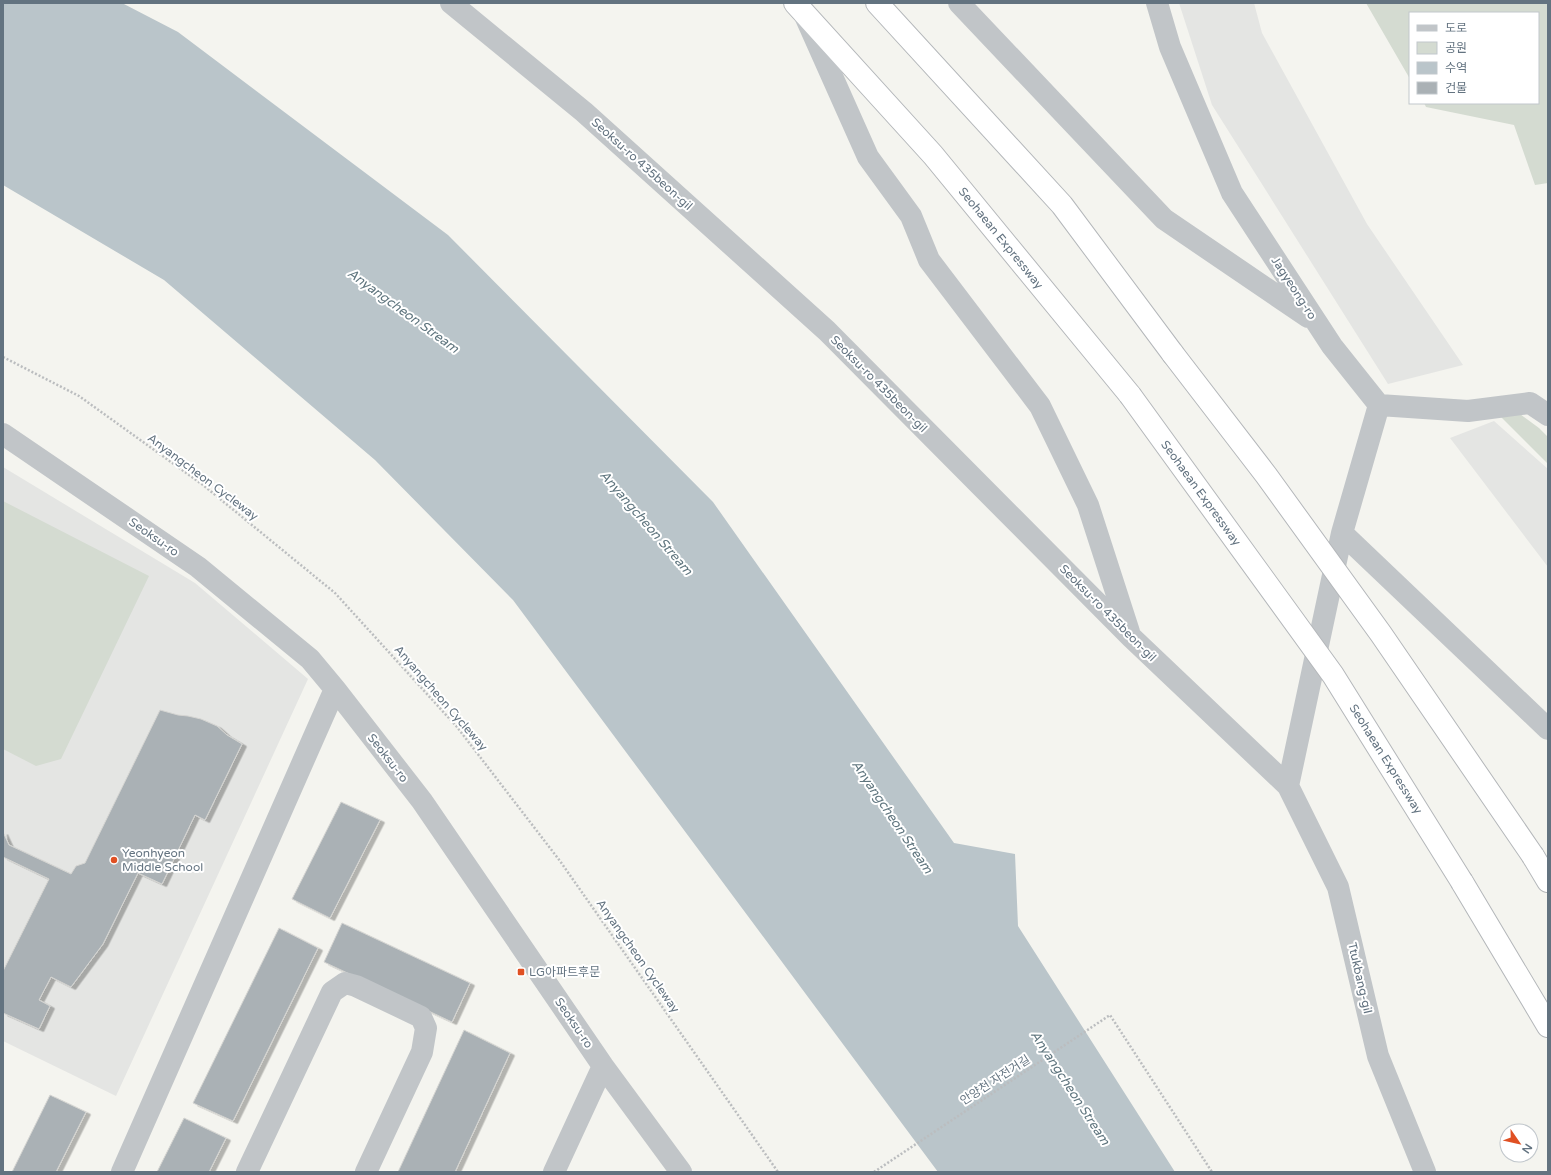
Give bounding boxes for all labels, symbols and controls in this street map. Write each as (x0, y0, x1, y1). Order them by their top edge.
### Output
legend (1409, 12, 1539, 104)
text: 도로 (1445, 21, 1467, 35)
text: 공원 (1445, 41, 1467, 55)
text: 수역 (1445, 61, 1467, 75)
text: 건물 (1445, 81, 1467, 95)
street label: Seoksu-ro 435beon-gil (589, 115, 695, 213)
street label: Seohaean Expressway (956, 184, 1047, 292)
street label: Jagyeong-ro (1269, 254, 1319, 322)
water label: Anyangcheon Stream (344, 265, 462, 357)
street label: Seoksu-ro 435beon-gil (828, 333, 930, 435)
street label: Anyangcheon Cycleway (145, 431, 262, 524)
street label: Seohaean Expressway (1158, 438, 1244, 549)
water label: Anyangcheon Stream (596, 467, 696, 579)
street label: Seoksu-ro (126, 515, 182, 559)
street label: Seoksu-ro 435beon-gil (1057, 562, 1159, 664)
street label: Anyangcheon Cycleway (391, 642, 491, 754)
street label: Seohaean Expressway (1347, 702, 1426, 817)
street label: Seoksu-ro (365, 731, 411, 785)
water label: Anyangcheon Stream (848, 757, 936, 878)
place label: Yeonhyeon Middle School (122, 846, 203, 874)
marker: Yeonhyeon Middle School (109, 855, 119, 865)
street label: Anyangcheon Cycleway (594, 897, 683, 1016)
street label: Ttukbang-gil (1345, 941, 1375, 1015)
place label: LG아파트후문 (529, 965, 600, 979)
marker: LG아파트후문 (516, 967, 526, 977)
street label: Seoksu-ro (552, 995, 596, 1051)
water label: Anyangcheon Stream (1027, 1028, 1114, 1149)
street label: 안양천 자전거길 (957, 1052, 1033, 1108)
north arrow (1499, 1123, 1539, 1163)
text: N (1519, 1141, 1535, 1156)

